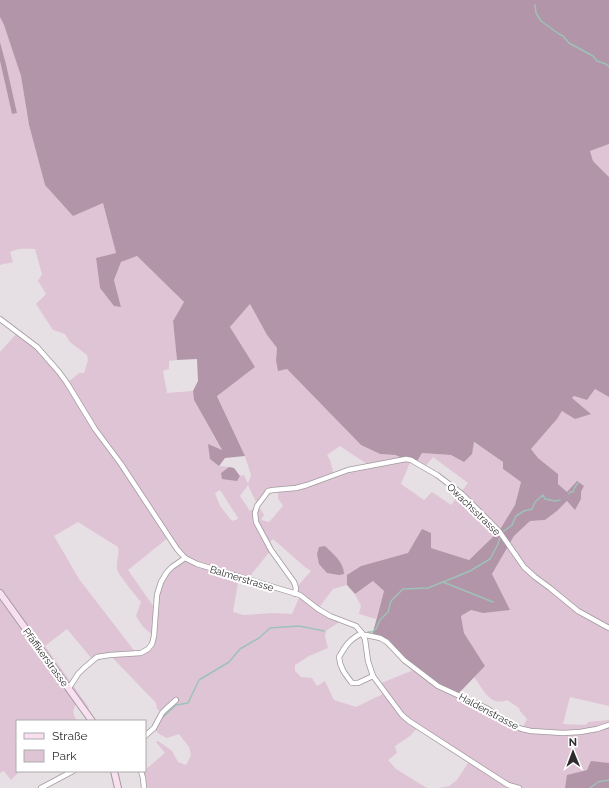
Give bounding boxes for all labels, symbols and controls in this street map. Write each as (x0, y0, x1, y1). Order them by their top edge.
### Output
street label: Owachsstrasse (445, 481, 503, 538)
street label: Balmerstrasse (209, 564, 275, 593)
street label: Pfäffikerstrasse (21, 626, 70, 689)
street label: Haldenstrasse (457, 691, 521, 732)
legend (16, 720, 146, 772)
text: Straße (52, 729, 88, 743)
north arrow (553, 732, 593, 772)
text: N (569, 736, 577, 749)
text: Park (52, 749, 77, 763)

